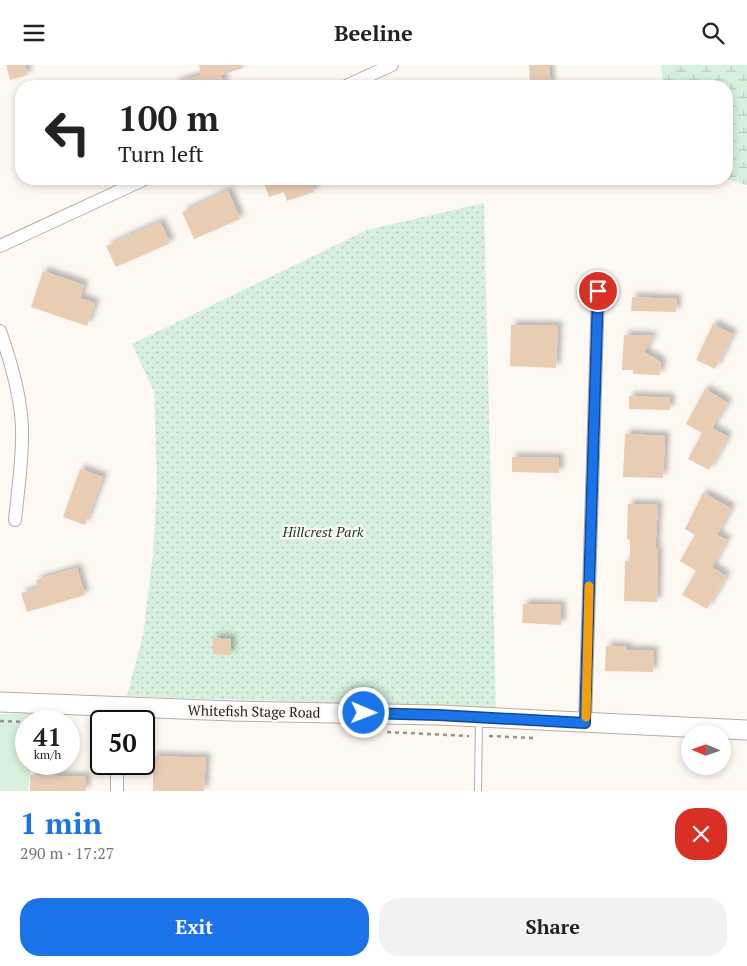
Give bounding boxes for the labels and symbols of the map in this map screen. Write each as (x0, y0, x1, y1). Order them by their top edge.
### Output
pin (577, 270, 619, 312)
park label: Hillcrest Park (281, 522, 364, 541)
position arrow (337, 686, 389, 738)
street label: Whitefish Stage Road (188, 700, 321, 722)
speed limit sign: 50 (90, 710, 155, 775)
north arrow (681, 725, 731, 775)

